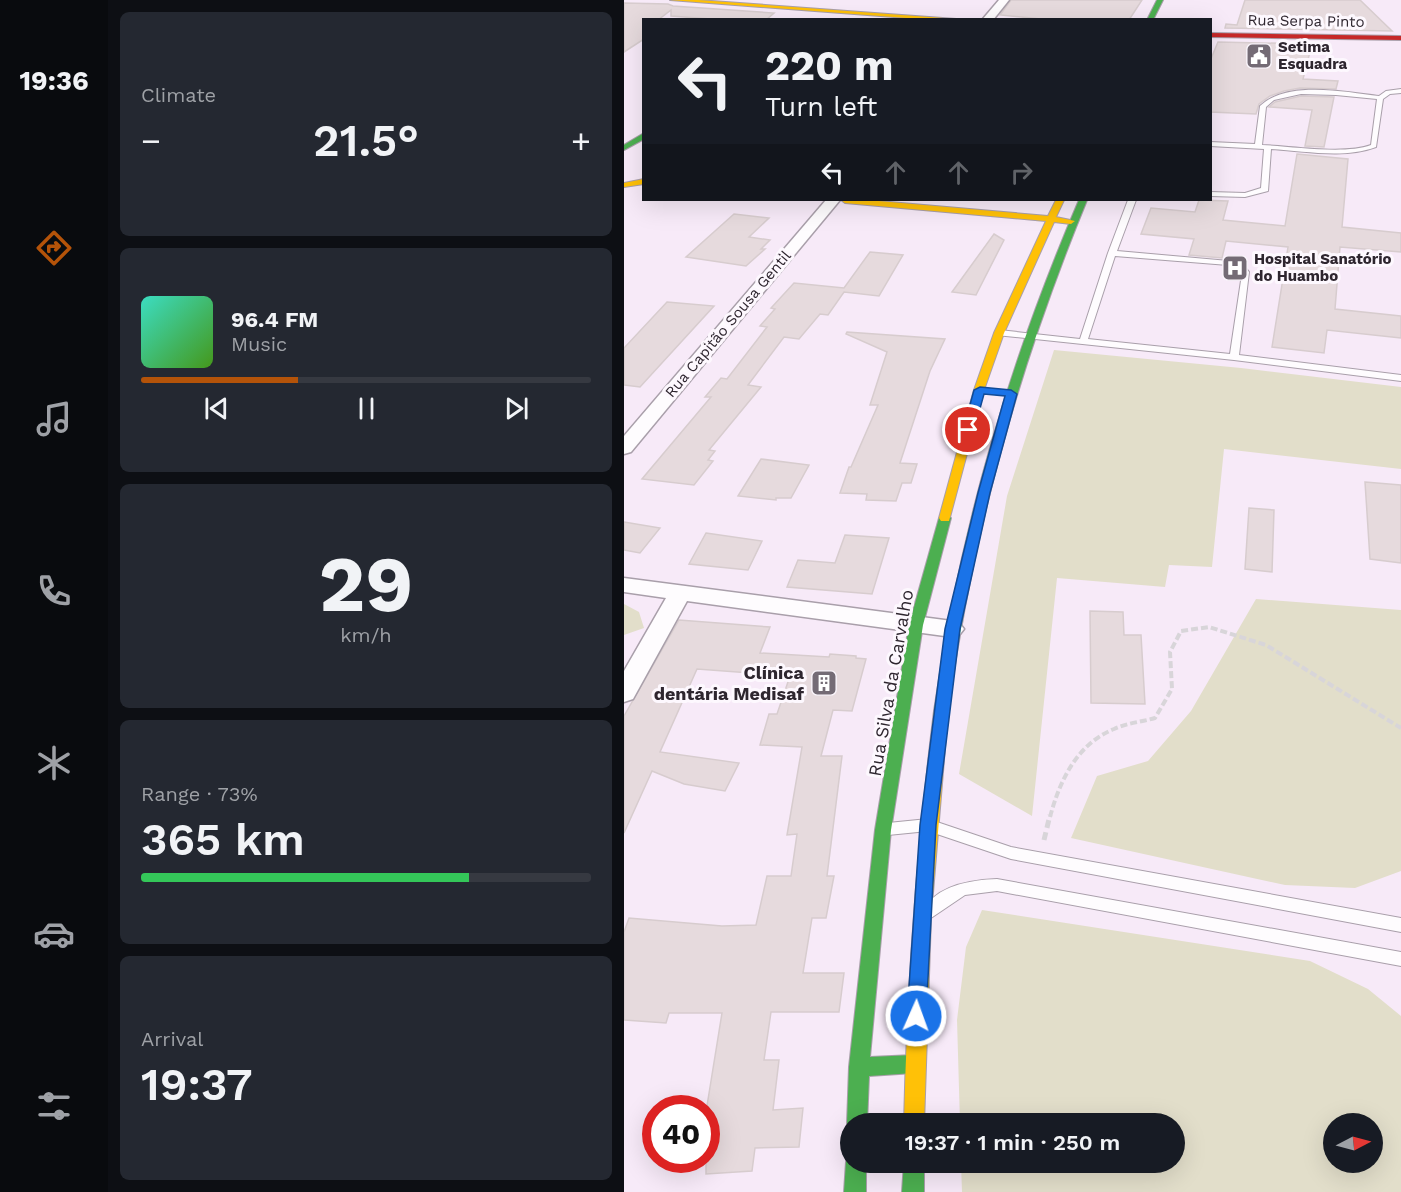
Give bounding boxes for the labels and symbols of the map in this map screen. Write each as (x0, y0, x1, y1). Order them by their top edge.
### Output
street label: Rua Serpa Pinto (1247, 11, 1365, 31)
place label: Setima Esquadra (1278, 38, 1348, 73)
public building icon: Setima Esquadra (1244, 41, 1274, 71)
street label: Rua Capitão Sousa Gentil (661, 247, 795, 401)
place label: Hospital Sanatório do Huambo (1254, 250, 1392, 285)
hospital icon: Hospital Sanatório do Huambo (1220, 253, 1250, 283)
pin (942, 404, 993, 455)
street label: Rua Silva da Carvalho (864, 588, 917, 778)
place label: Clínica dentária Medisaf (654, 662, 805, 704)
building icon: Clínica dentária Medisaf (809, 668, 839, 698)
position arrow (884, 984, 948, 1048)
speed limit sign: 40 (642, 1095, 720, 1173)
north arrow (1323, 1113, 1383, 1173)

